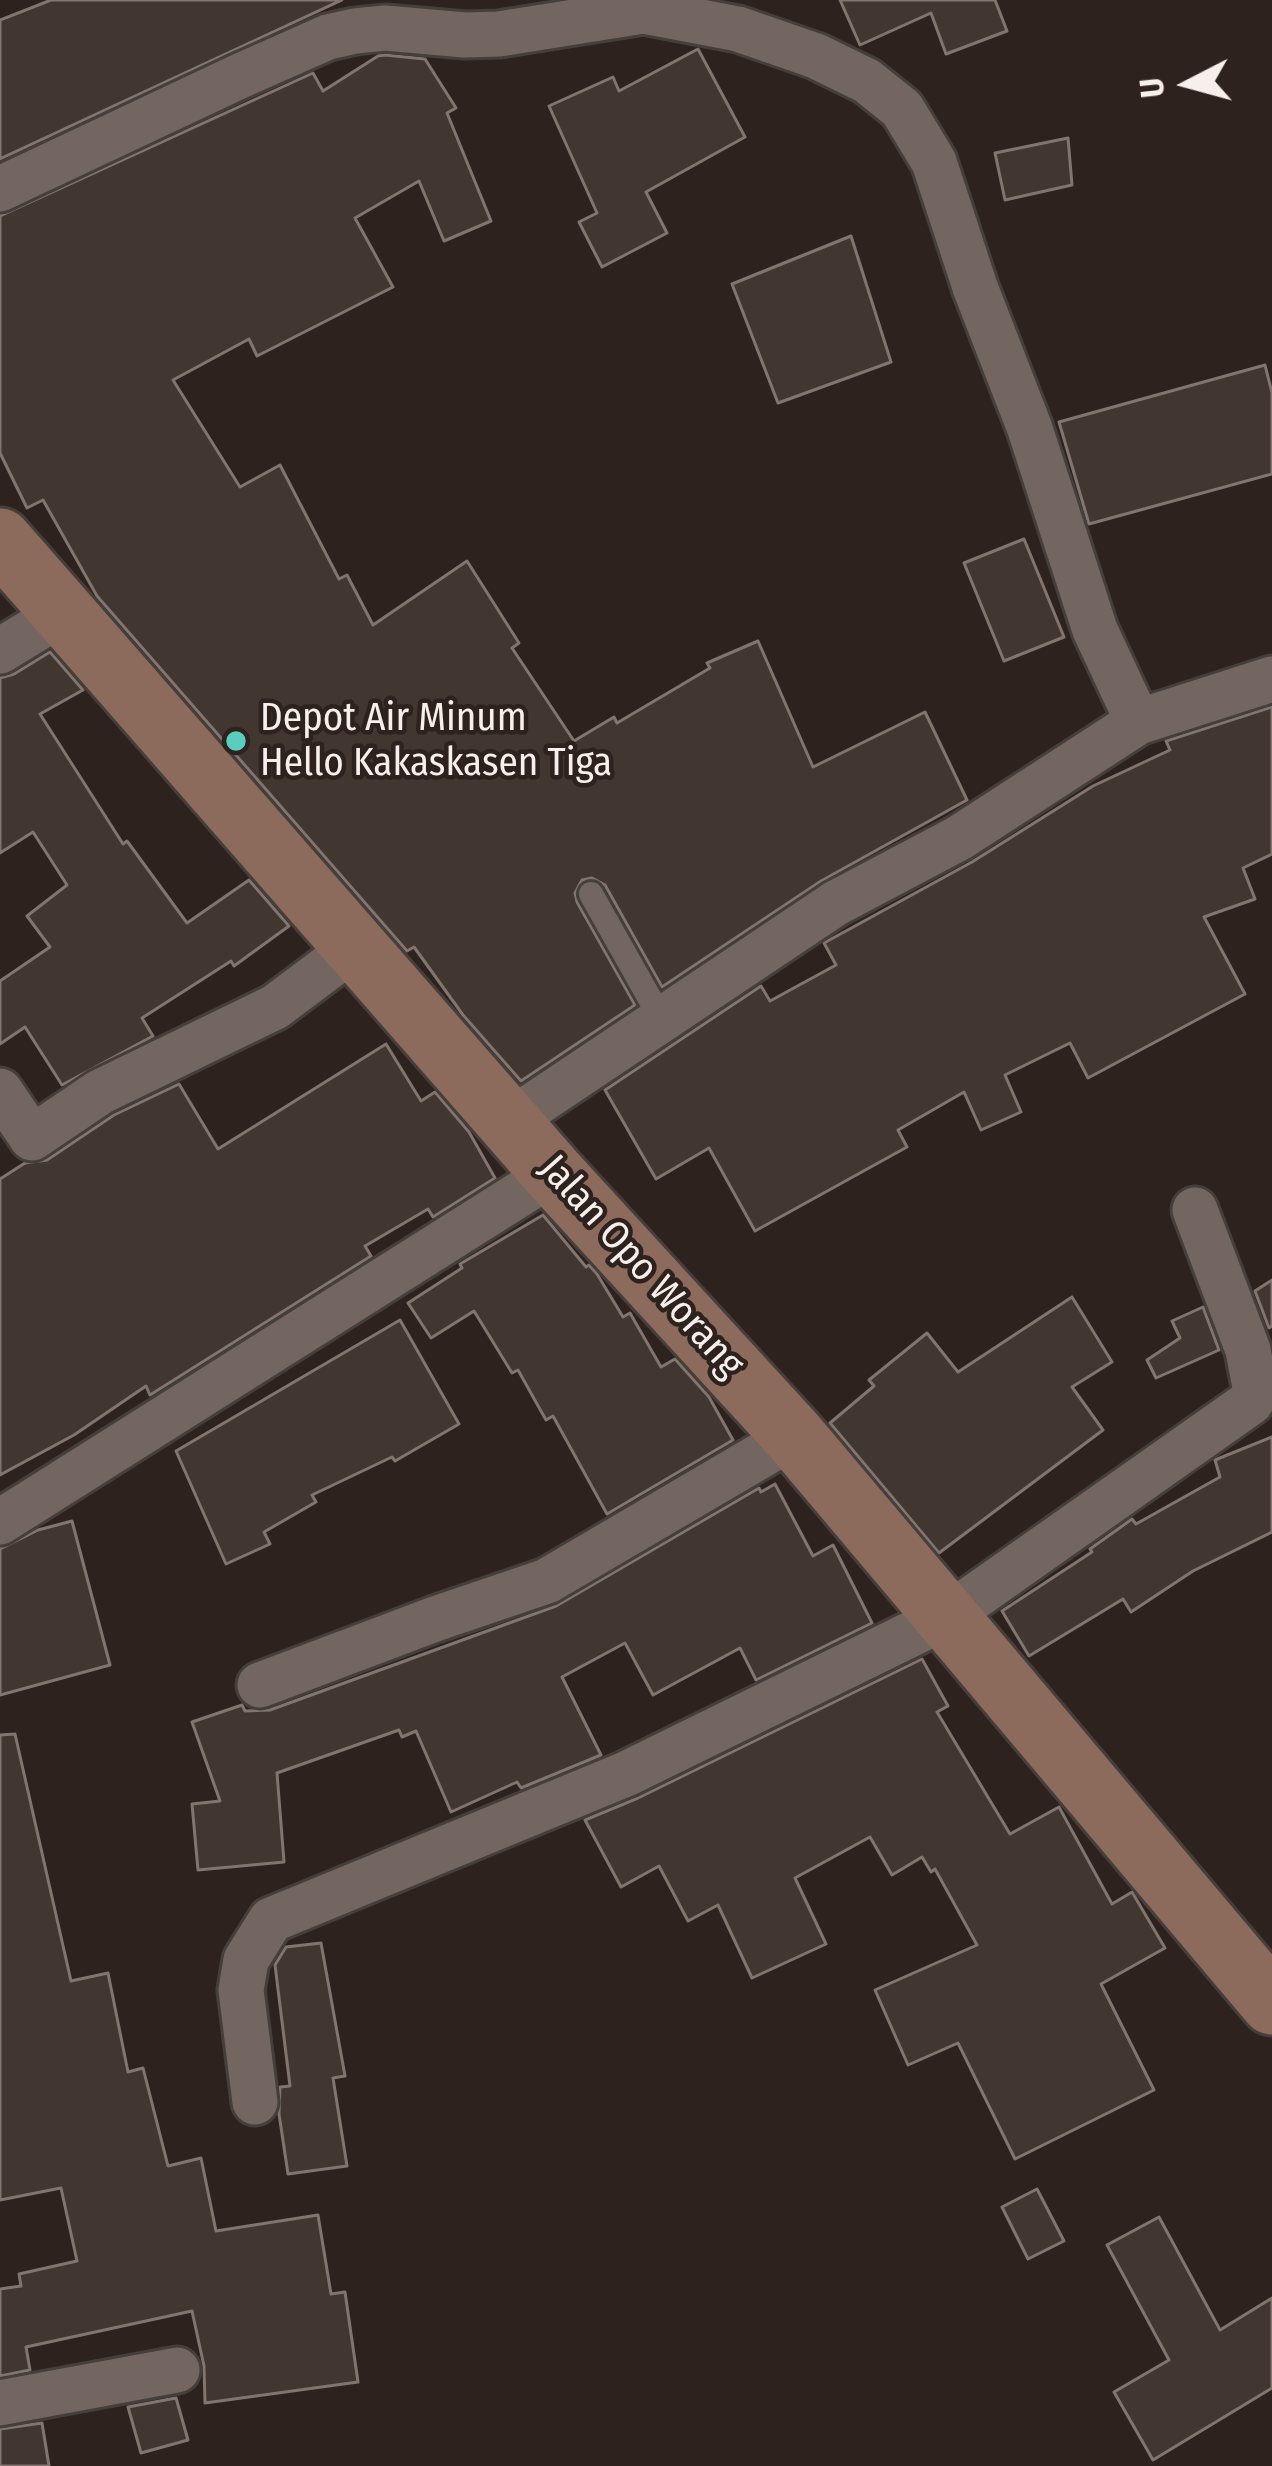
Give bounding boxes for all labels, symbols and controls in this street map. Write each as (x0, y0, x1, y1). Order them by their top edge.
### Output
north arrow (1128, 24, 1248, 144)
text: U (1131, 76, 1173, 99)
place label: Depot Air Minum Hello Kakaskasen Tiga (260, 696, 612, 787)
marker: Depot Air Minum Hello Kakaskasen Tiga (223, 728, 249, 754)
street label: Jalan Opo Worang (529, 1146, 753, 1388)

